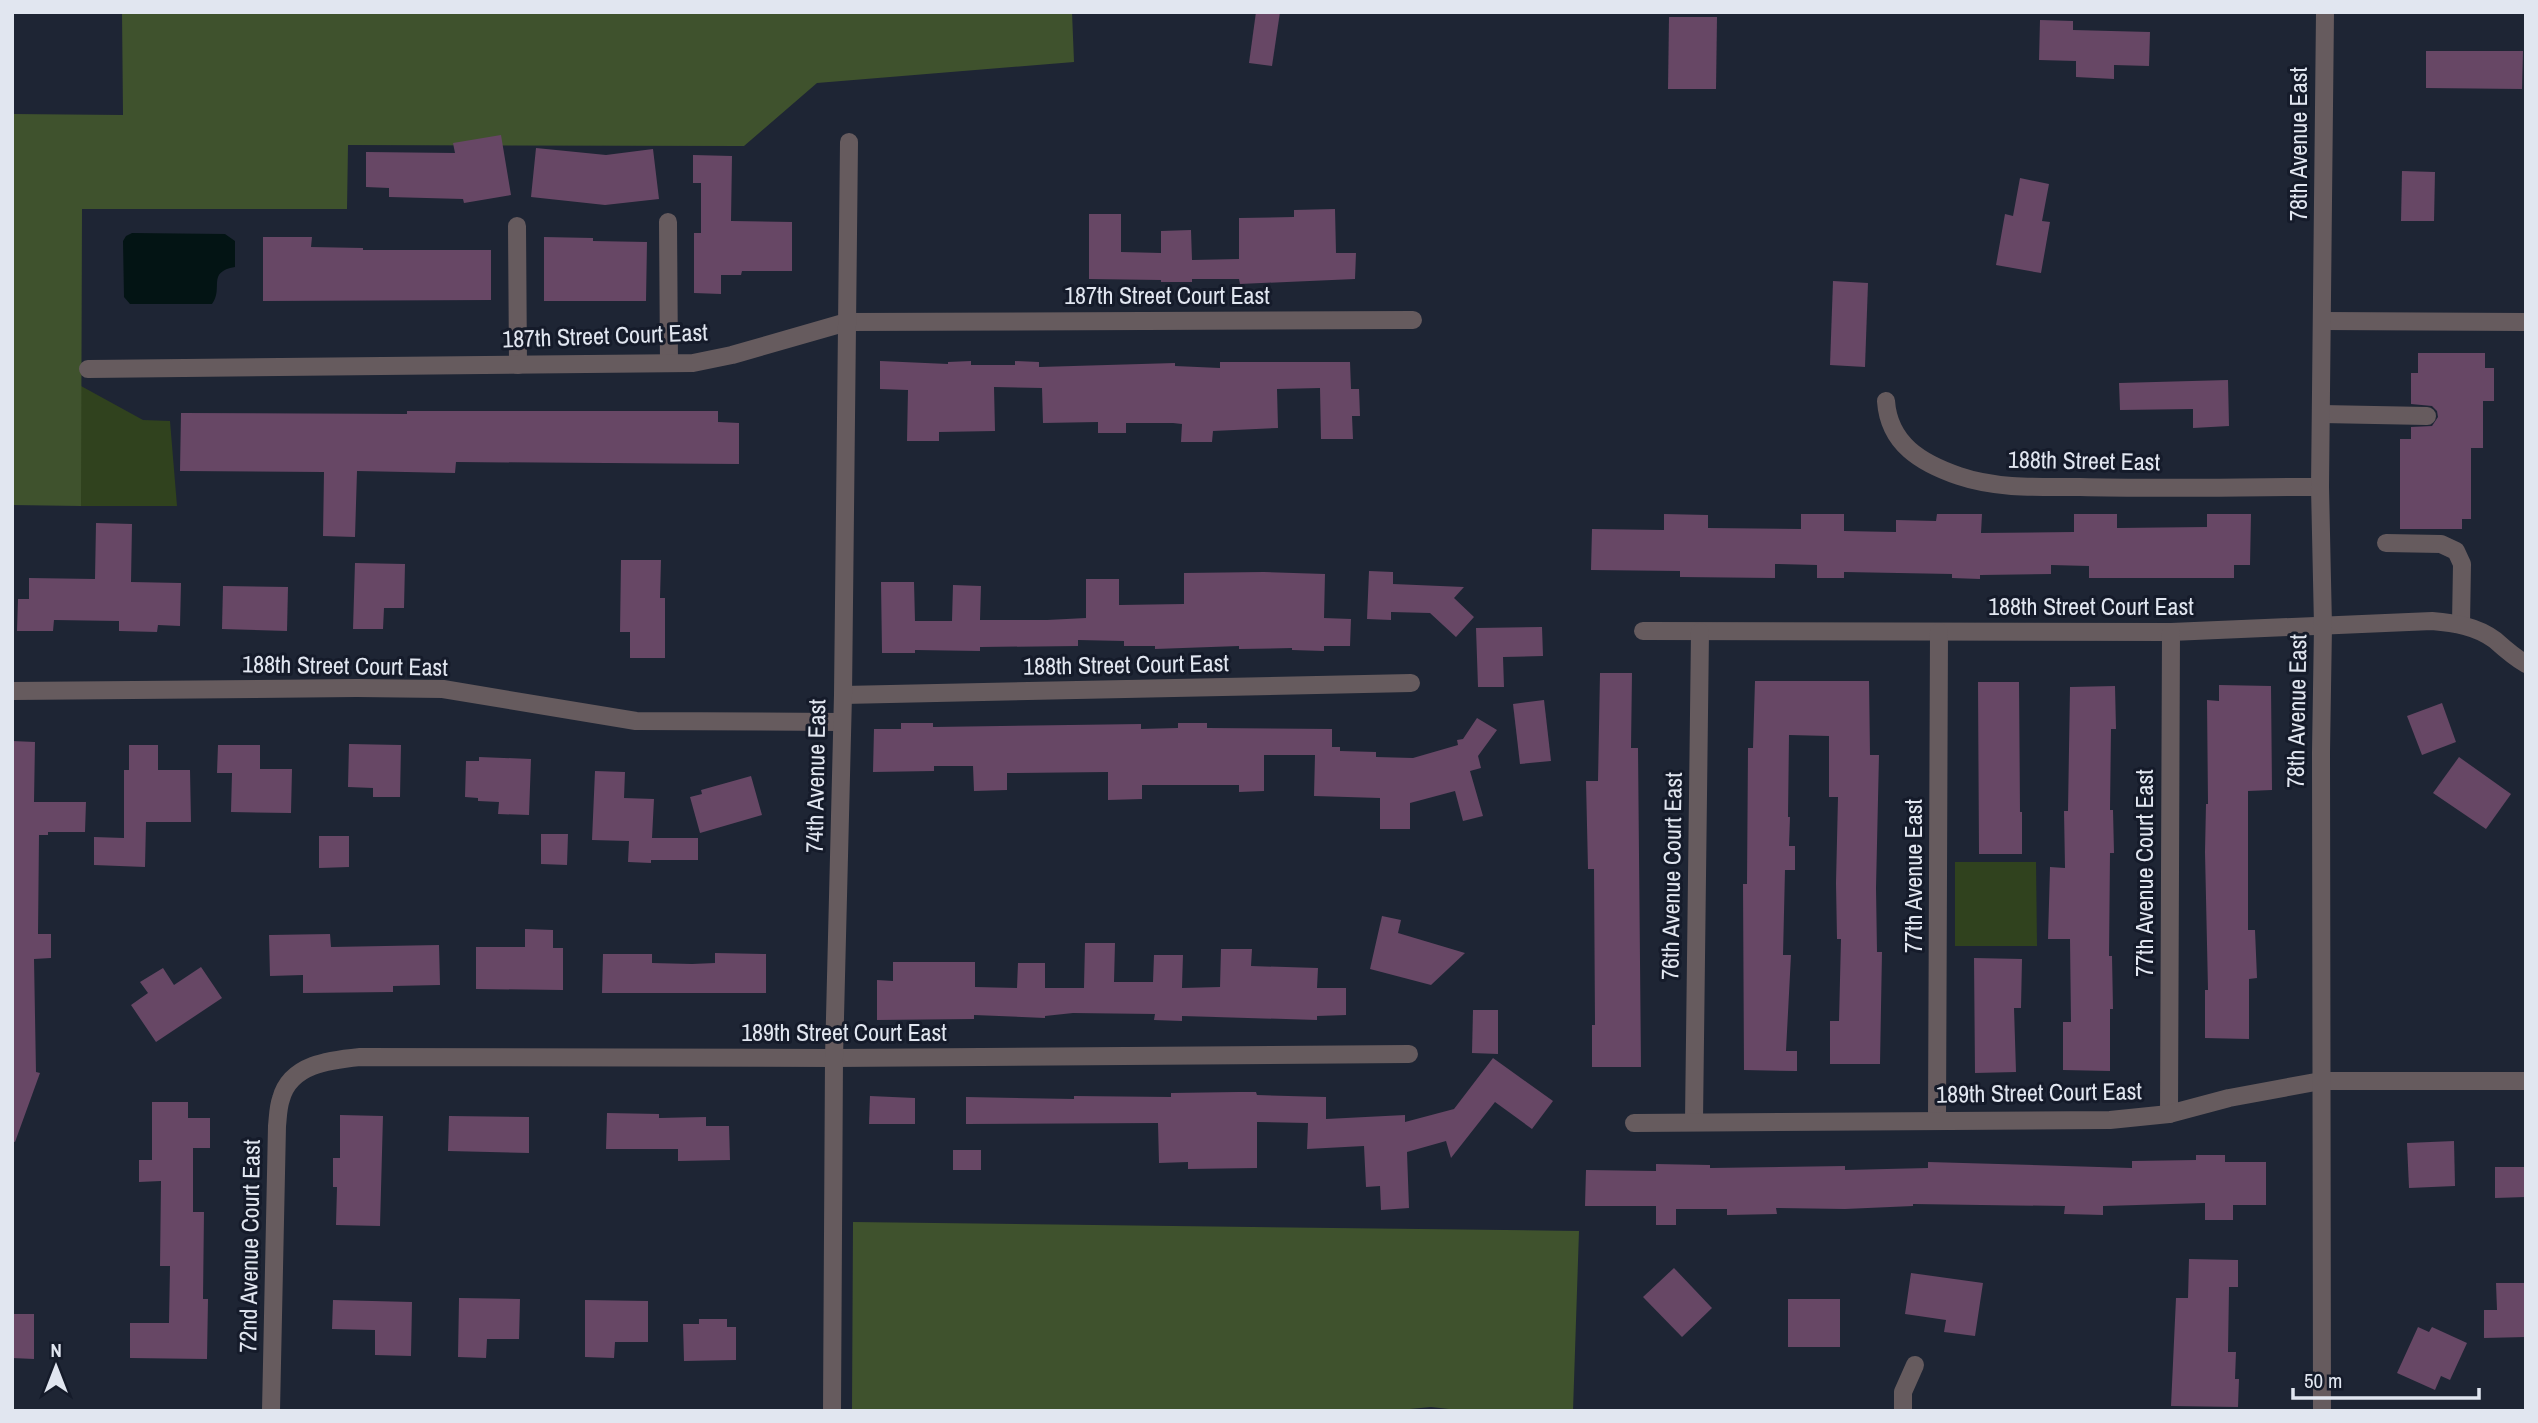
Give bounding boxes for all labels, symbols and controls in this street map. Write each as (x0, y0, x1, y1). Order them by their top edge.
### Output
street label: 78th Avenue East (2282, 66, 2314, 221)
street label: 187th Street Court East (1064, 279, 1270, 311)
street label: 187th Street Court East (502, 315, 709, 355)
street label: 188th Street East (2008, 443, 2161, 477)
street label: 188th Street Court East (1988, 590, 2194, 622)
street label: 78th Avenue East (2279, 633, 2313, 788)
street label: 188th Street Court East (1023, 646, 1230, 682)
street label: 188th Street Court East (242, 647, 449, 683)
street label: 74th Avenue East (798, 698, 832, 853)
street label: 77th Avenue Court East (2128, 769, 2160, 977)
street label: 76th Avenue Court East (1653, 771, 1689, 980)
street label: 77th Avenue East (1897, 798, 1929, 953)
street label: 189th Street Court East (741, 1016, 947, 1048)
street label: 189th Street Court East (1936, 1074, 2143, 1110)
street label: 72nd Avenue Court East (231, 1139, 267, 1353)
north arrow (21, 1332, 91, 1402)
text: N (50, 1337, 62, 1363)
scale bar (2293, 1356, 2478, 1400)
text: 50 m (2304, 1366, 2342, 1395)

